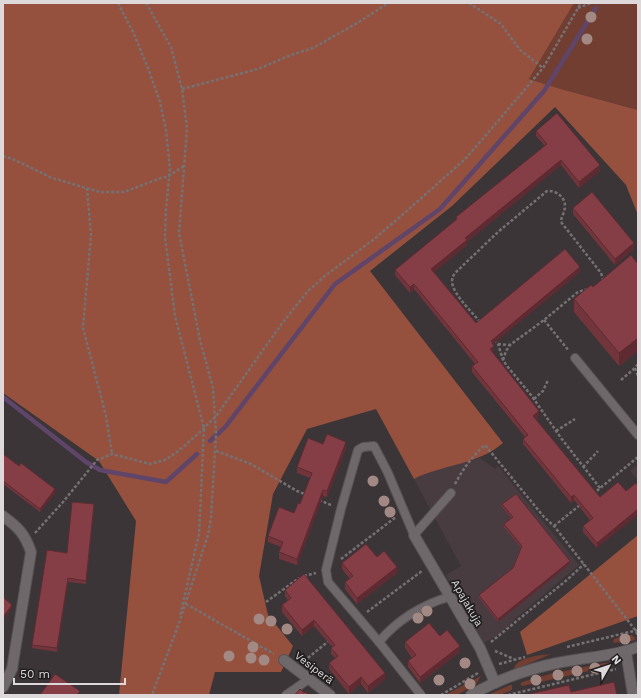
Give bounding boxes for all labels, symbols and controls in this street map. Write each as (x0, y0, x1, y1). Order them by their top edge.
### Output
street label: Apajakuja (448, 577, 486, 629)
north arrow (589, 646, 629, 686)
street label: Vesiperä (292, 649, 336, 687)
text: N (609, 653, 624, 667)
scale bar (14, 660, 125, 686)
text: 50 m (20, 667, 50, 681)

